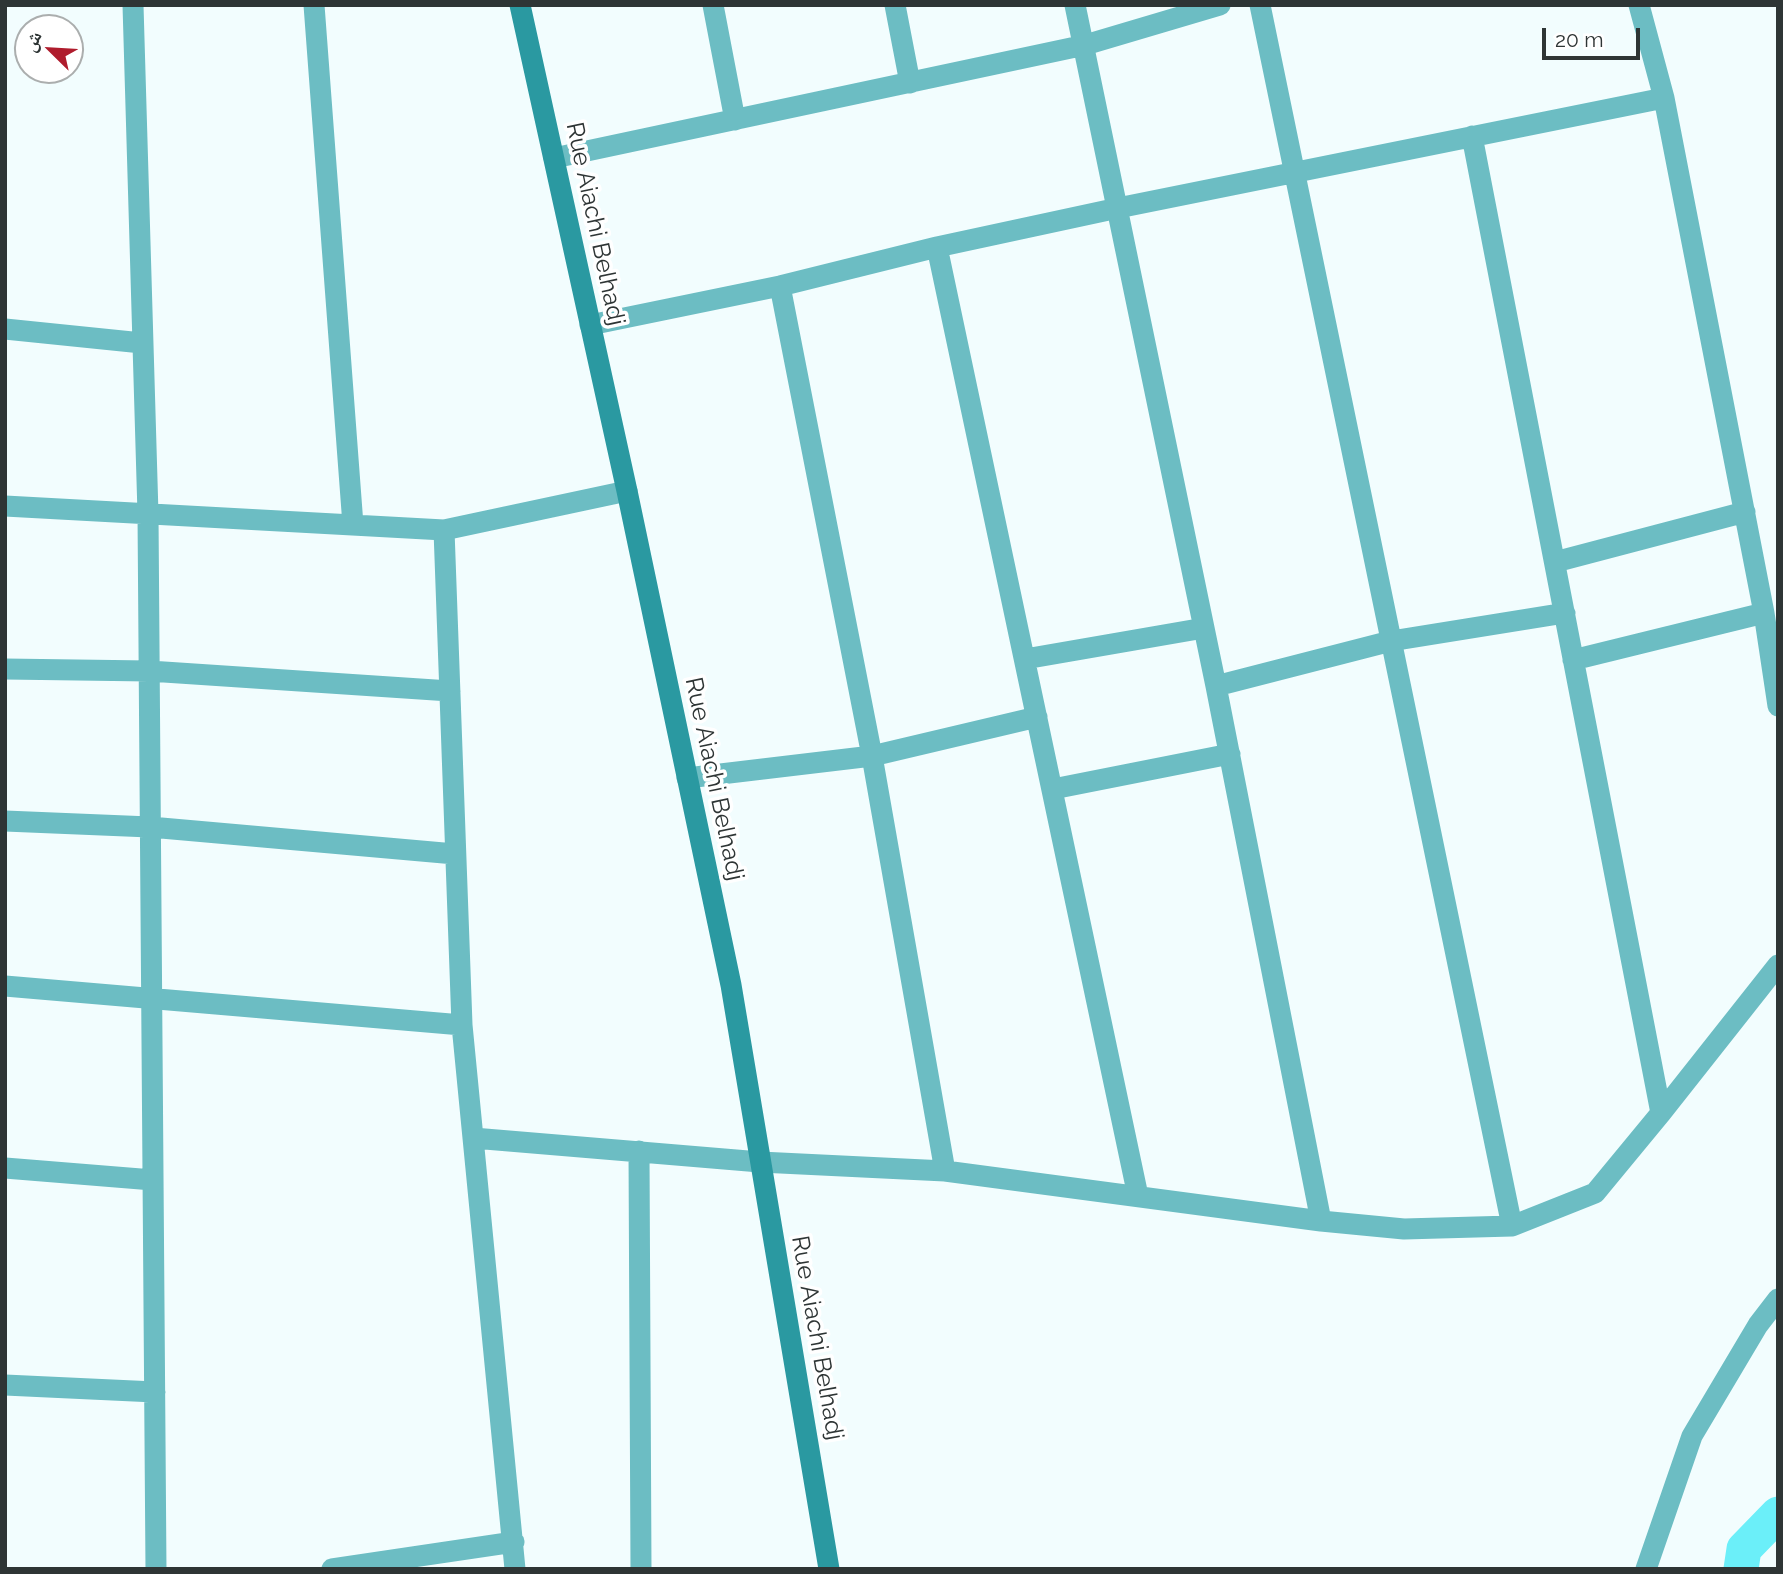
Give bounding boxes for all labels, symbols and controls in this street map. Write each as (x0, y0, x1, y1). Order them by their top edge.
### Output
north arrow (14, 14, 84, 84)
scale bar (1545, 14, 1643, 58)
text: 20 m (1555, 27, 1603, 52)
text: ش (17, 28, 46, 55)
street label: Rue Aiachi Belhadj (559, 120, 631, 328)
street label: Rue Aiachi Belhadj (678, 675, 750, 883)
street label: Rue Aiachi Belhadj (785, 1234, 849, 1442)

